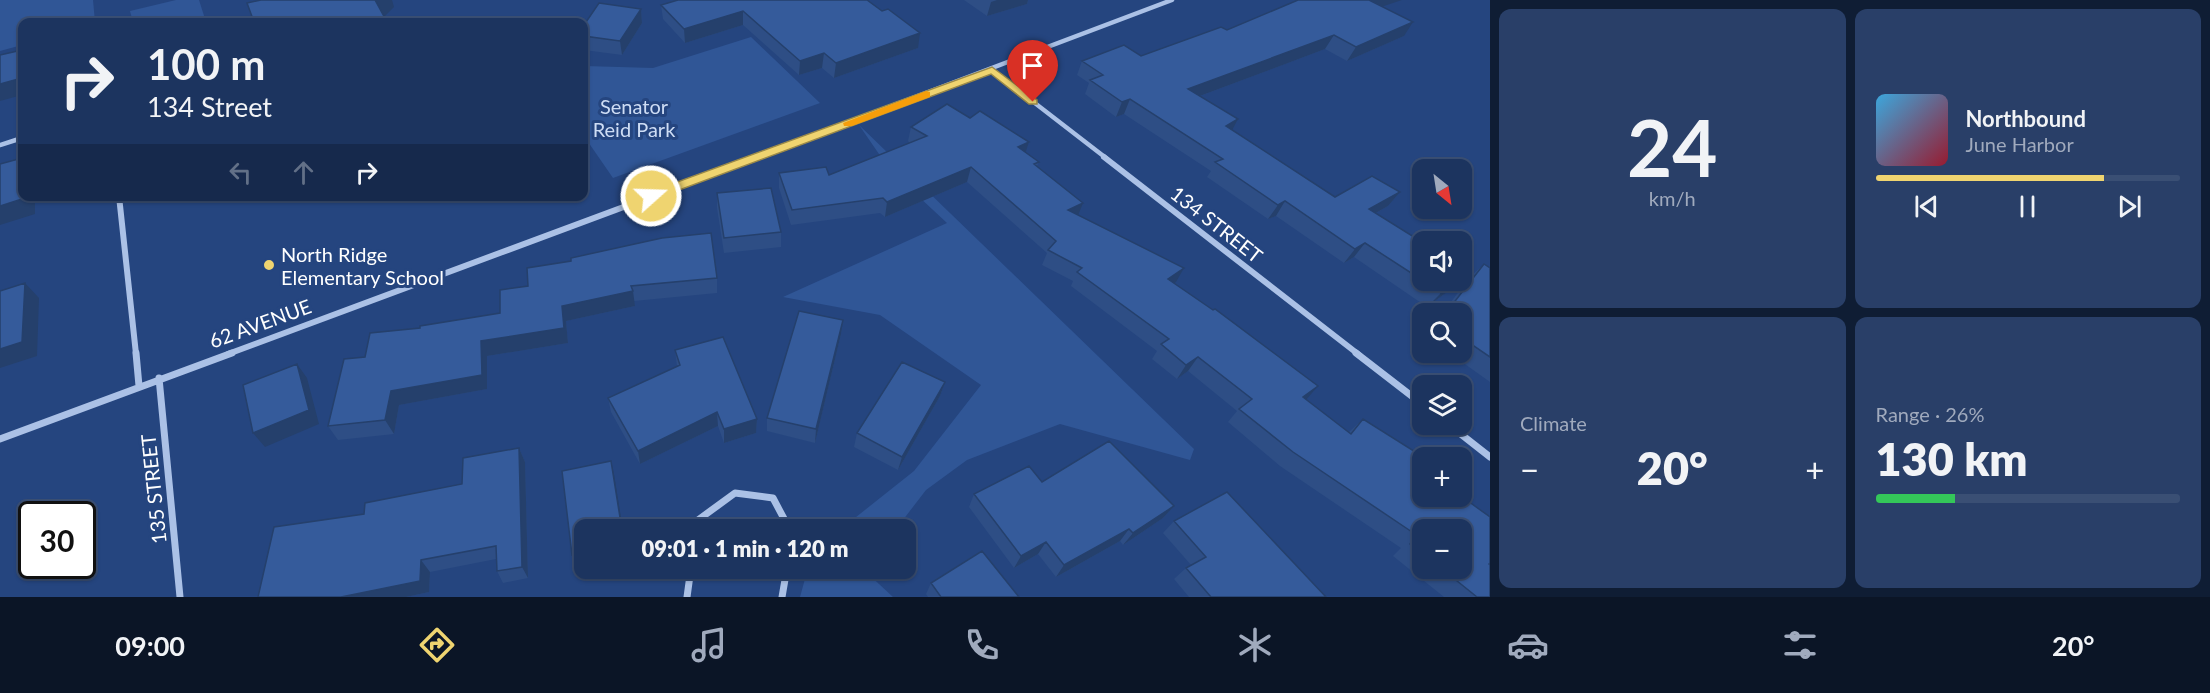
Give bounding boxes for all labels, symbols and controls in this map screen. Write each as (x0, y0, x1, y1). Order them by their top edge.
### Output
text: 100 m (147, 39, 265, 89)
pin (1007, 40, 1058, 102)
icon: right (48, 42, 126, 120)
icon: arrive (1016, 49, 1049, 82)
text: 134 Street (147, 90, 272, 123)
park label: Senator Reid Park (593, 94, 676, 141)
text: 24 (1627, 100, 1717, 194)
text: Northbound (1966, 105, 2086, 132)
text: June Harbor (1966, 132, 2074, 156)
icon: left (224, 156, 257, 189)
icon: ahead (287, 156, 320, 189)
icon: right (350, 156, 383, 189)
north arrow (1412, 159, 1472, 219)
map controls (1412, 159, 1472, 579)
position arrow (619, 164, 683, 228)
street label: 134 STREET (1166, 181, 1268, 267)
text: km/h (1649, 186, 1696, 210)
icon: previous (1910, 190, 1943, 223)
icon: pause (2011, 190, 2044, 223)
icon: next (2113, 190, 2146, 223)
button: sound (1412, 231, 1472, 291)
place label: North Ridge Elementary School (281, 242, 444, 289)
marker: North Ridge Elementary School (262, 258, 276, 272)
street label: 62 AVENUE (206, 293, 314, 353)
button: search (1412, 303, 1472, 363)
button: layers (1412, 375, 1472, 435)
text: Range · 26% (1876, 402, 1984, 426)
text: Climate (1520, 411, 1587, 435)
text: 130 km (1876, 432, 2028, 486)
street label: 135 STREET (135, 433, 171, 545)
text: 20° (1637, 441, 1708, 495)
button: + (1412, 447, 1472, 507)
text: − (1520, 449, 1539, 489)
text: + (1805, 449, 1824, 489)
speed limit sign: 30 (18, 501, 96, 579)
button: − (1412, 519, 1472, 579)
text: 09:01 · 1 min · 120 m (642, 535, 848, 562)
icon: directions (416, 624, 458, 666)
icon: music (688, 624, 730, 666)
icon: phone (961, 624, 1003, 666)
icon: climate (1234, 624, 1276, 666)
icon: car (1507, 624, 1549, 666)
icon: filters (1779, 624, 1821, 666)
text: 09:00 (115, 629, 185, 662)
text: 20° (2052, 629, 2095, 662)

